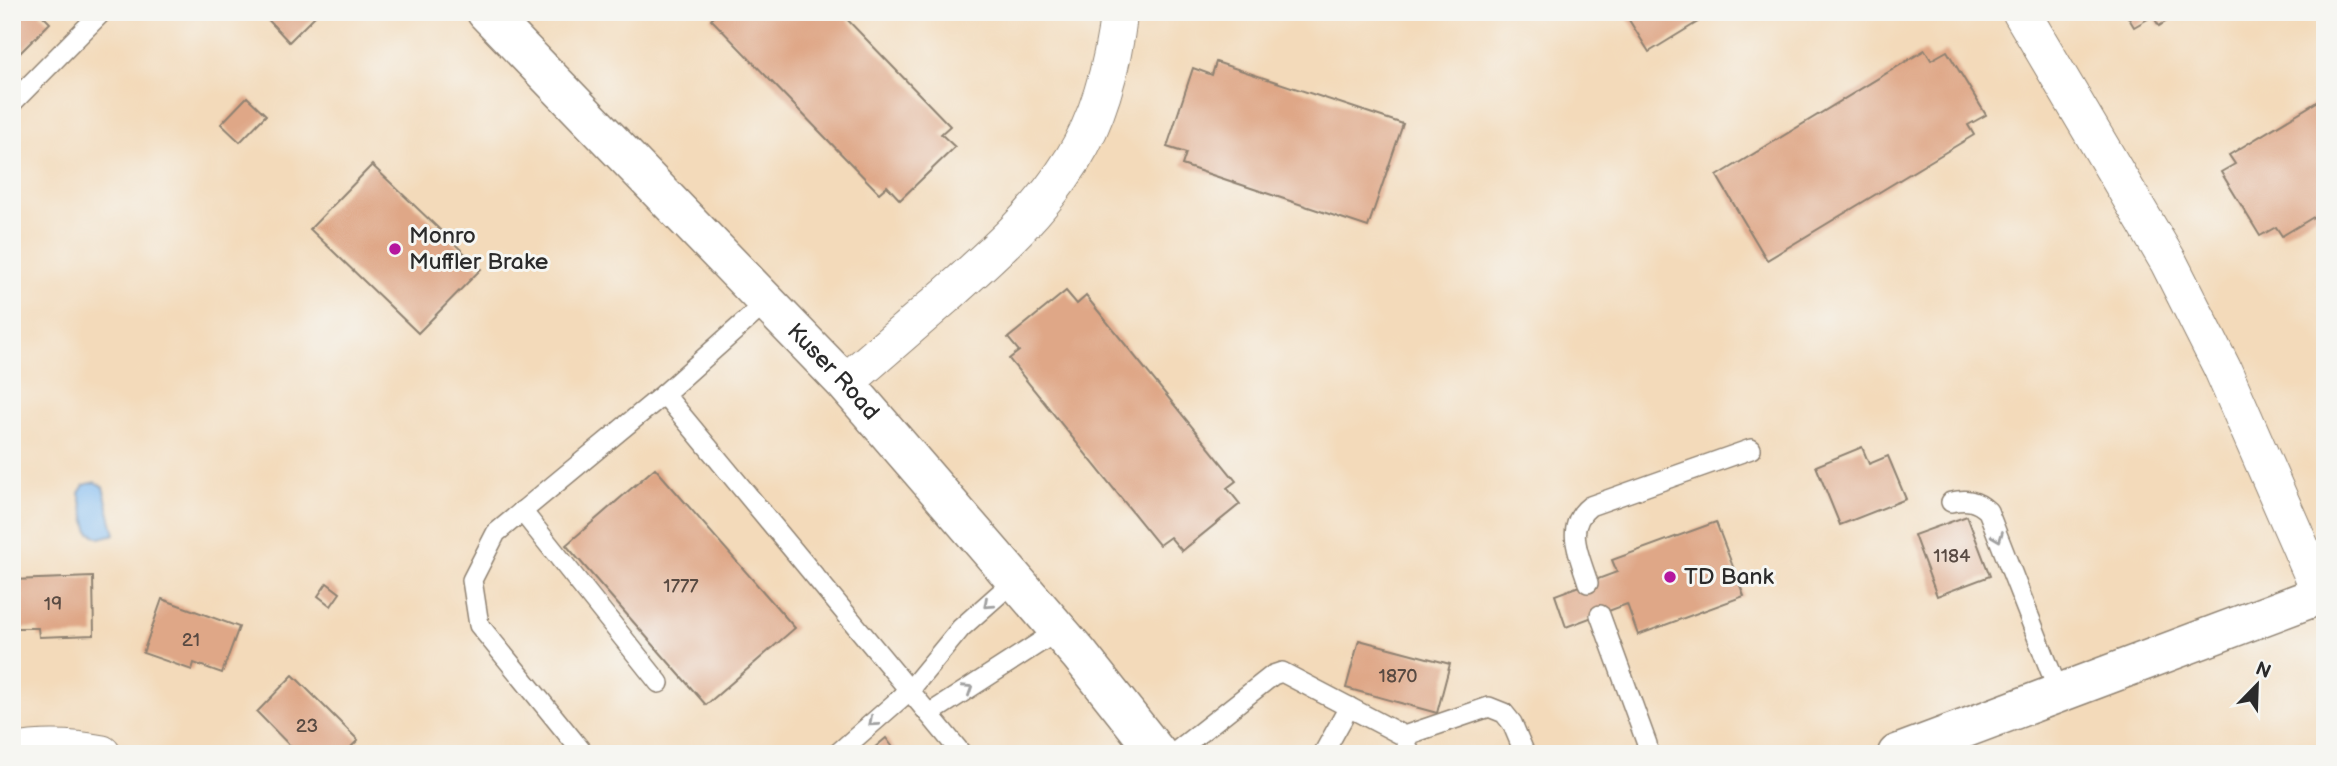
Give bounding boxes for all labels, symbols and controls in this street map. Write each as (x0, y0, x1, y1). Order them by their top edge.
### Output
place label: Monro Muffler Brake (409, 222, 548, 276)
marker: Monro Muffler Brake (387, 241, 403, 257)
street label: Kuser Road (781, 318, 885, 426)
one-way arrow (1989, 530, 2003, 542)
house number: 1184 (1933, 545, 1971, 568)
place label: TD Bank (1684, 563, 1775, 591)
marker: TD Bank (1662, 569, 1678, 585)
house number: 1777 (663, 575, 699, 598)
house number: 19 (44, 593, 62, 616)
one-way arrow (983, 596, 996, 608)
house number: 21 (182, 629, 200, 652)
north arrow (2222, 650, 2292, 720)
text: N (2252, 657, 2274, 684)
house number: 1870 (1379, 665, 1417, 688)
one-way arrow (960, 685, 973, 698)
one-way arrow (868, 714, 881, 726)
house number: 23 (296, 715, 318, 738)

